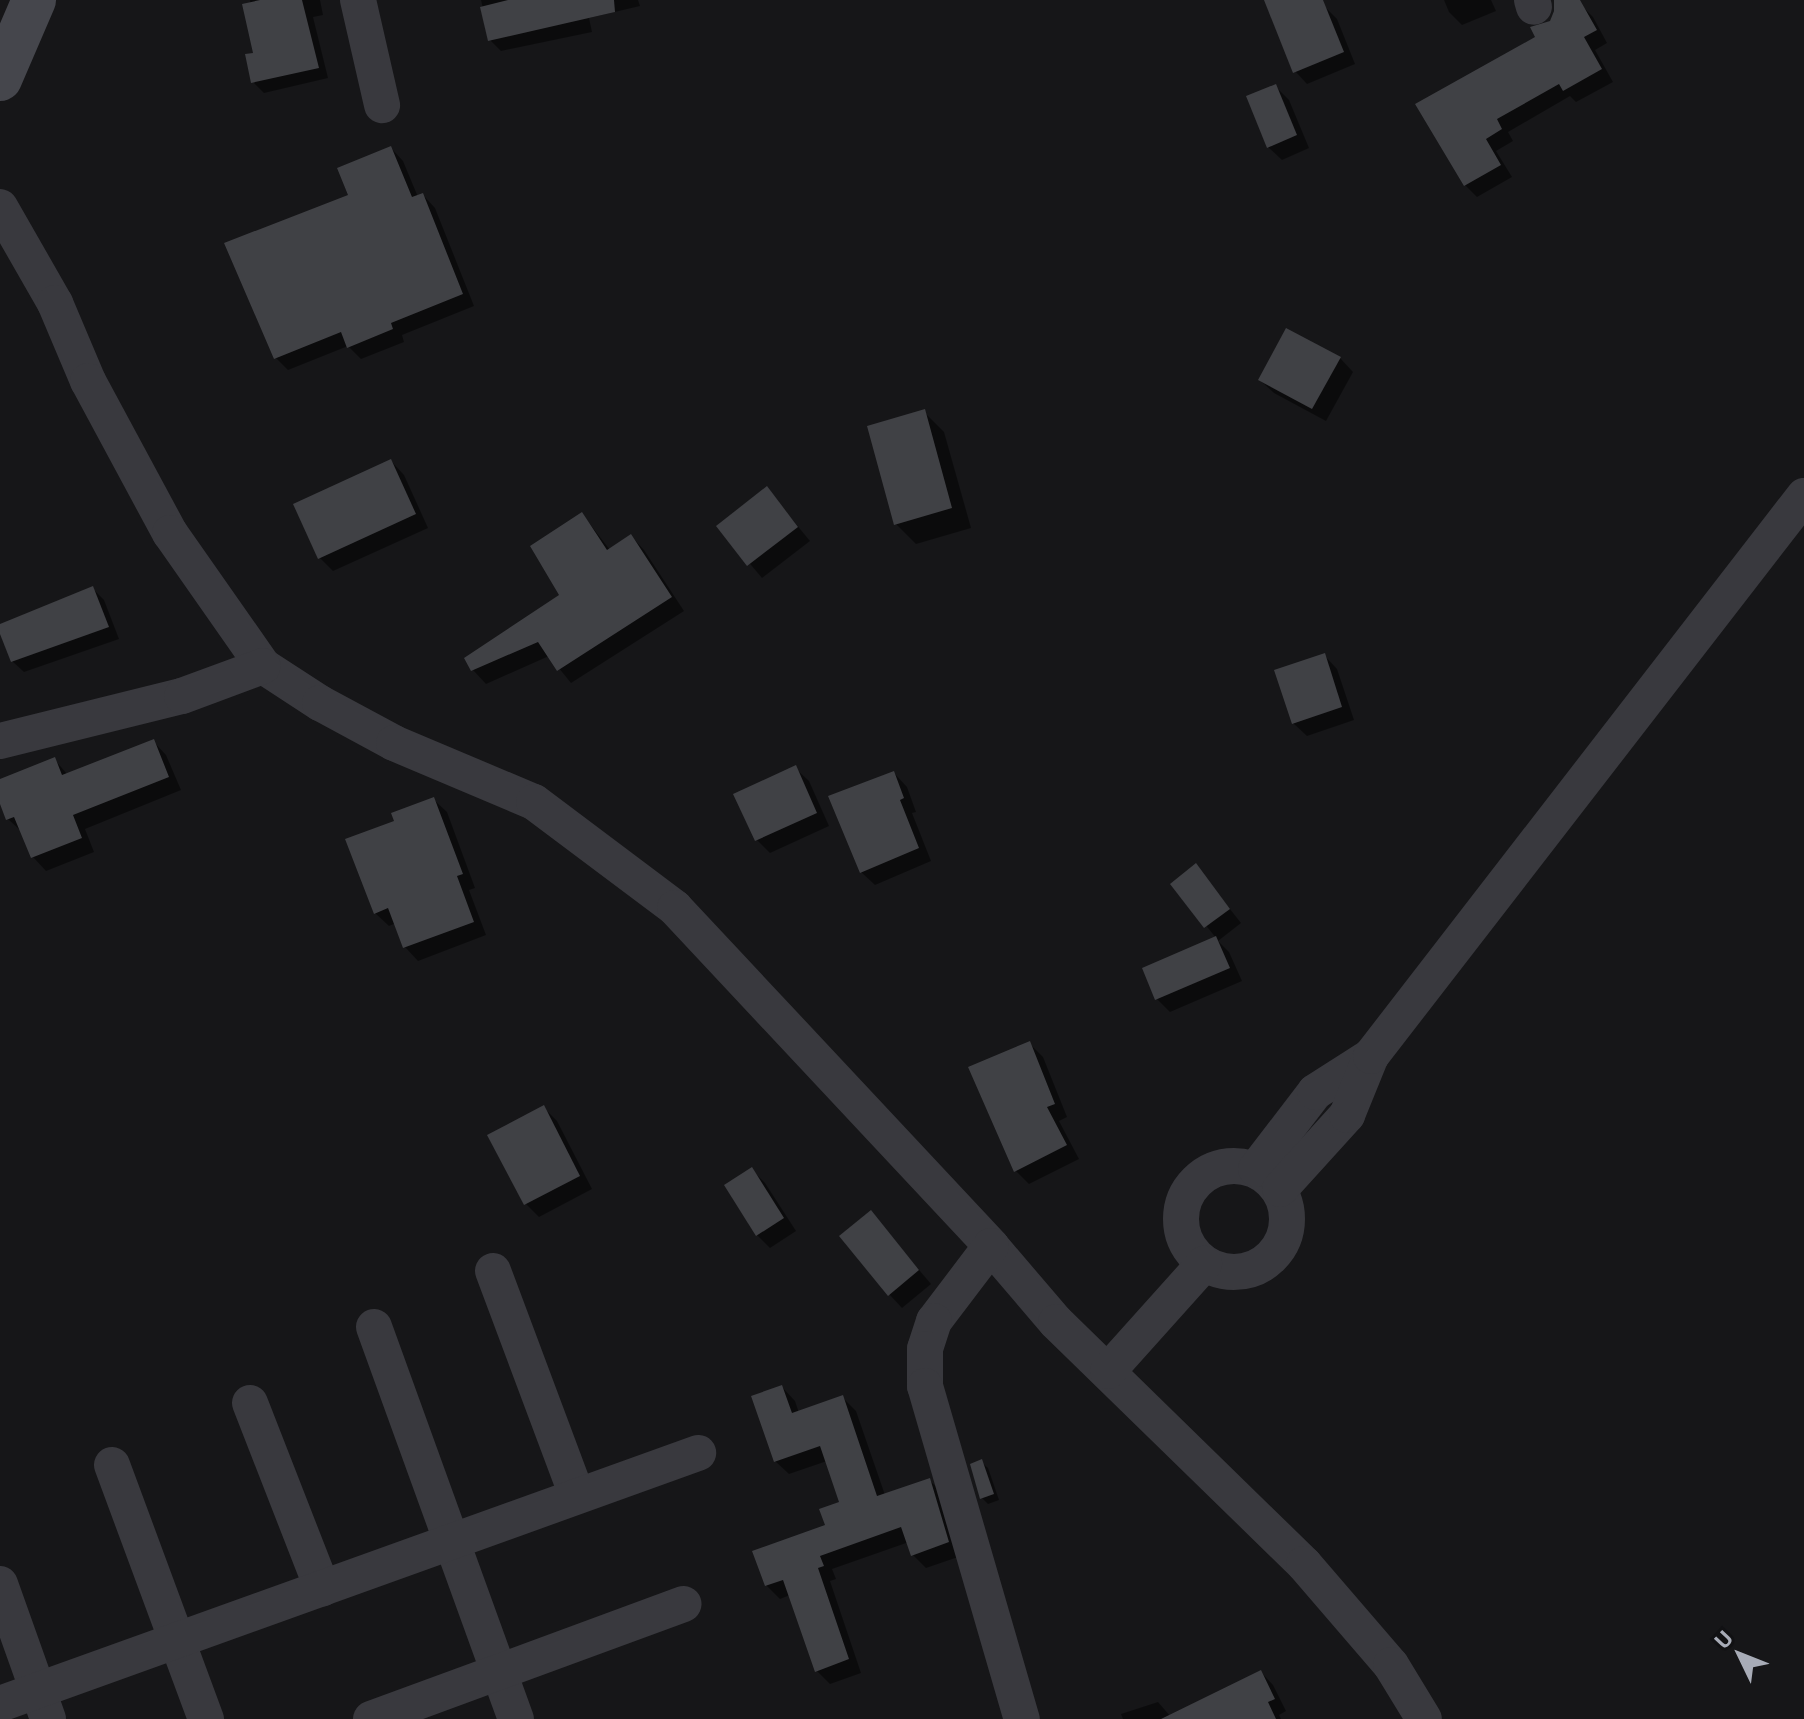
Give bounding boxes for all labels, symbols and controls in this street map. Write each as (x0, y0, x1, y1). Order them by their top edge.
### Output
north arrow (1700, 1615, 1780, 1695)
text: U (1708, 1624, 1737, 1653)

